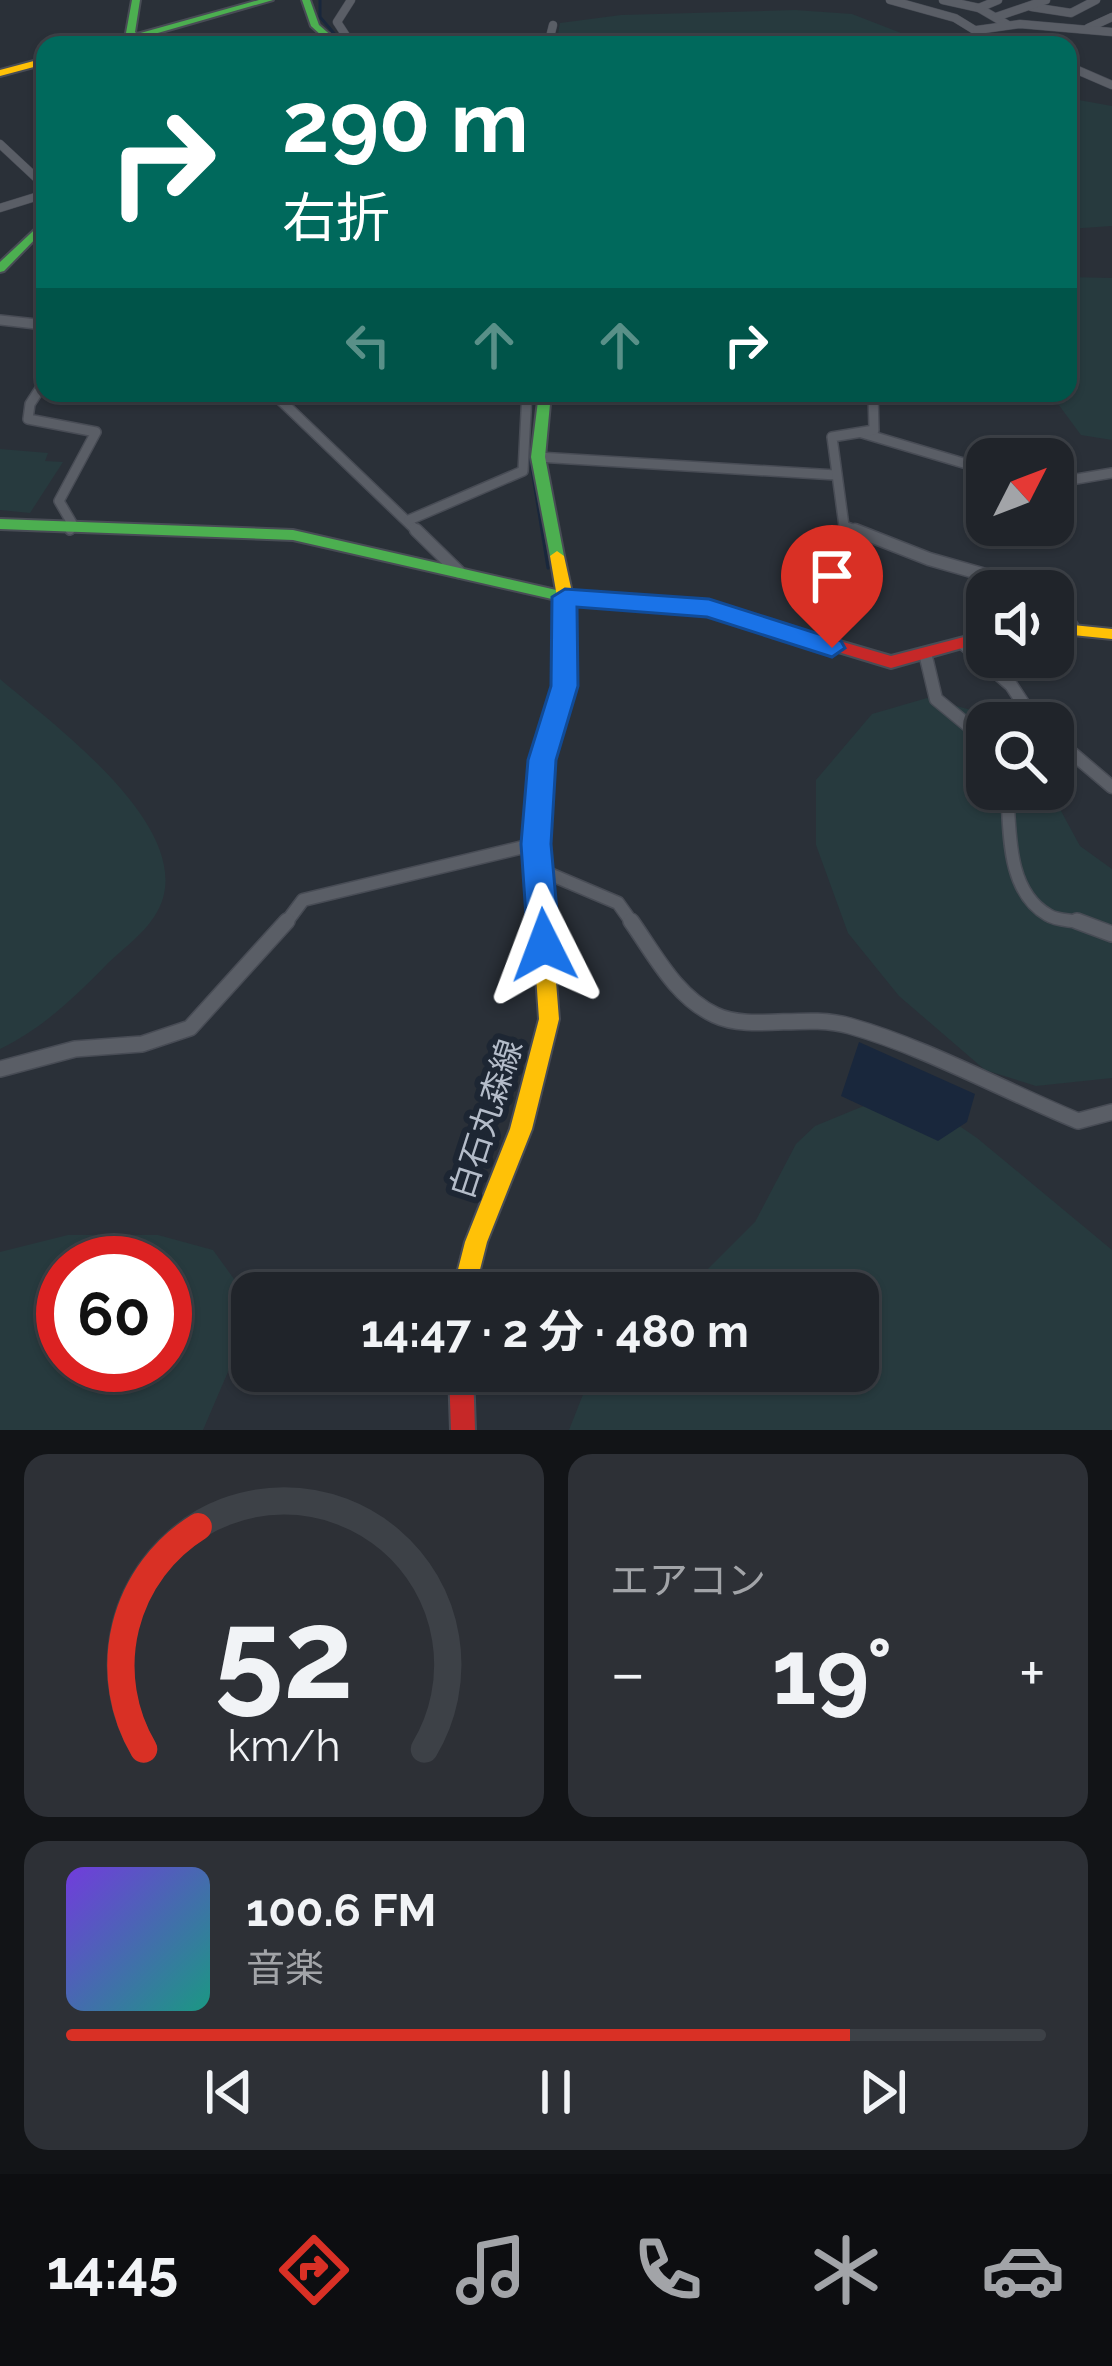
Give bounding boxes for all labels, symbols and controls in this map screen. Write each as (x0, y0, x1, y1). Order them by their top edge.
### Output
text: 290 m (282, 73, 529, 172)
icon: right (84, 84, 240, 240)
text: 右折 (282, 186, 390, 250)
icon: left (335, 312, 401, 378)
icon: ahead (461, 312, 527, 378)
icon: ahead (587, 312, 653, 378)
icon: right (713, 312, 779, 378)
north arrow (966, 438, 1074, 546)
map controls (966, 438, 1074, 810)
pin (781, 525, 883, 648)
icon: arrive (799, 543, 865, 609)
button: sound (966, 570, 1074, 678)
button: search (966, 702, 1074, 810)
position arrow (481, 882, 607, 1008)
street label: 白石丸森線 (442, 1035, 530, 1203)
speed limit sign: 60 (36, 1236, 192, 1392)
text: 14:47 · 2 分 · 480 m (361, 1305, 749, 1358)
text: エアコン (610, 1557, 766, 1603)
text: 52 (214, 1581, 354, 1727)
text: 19° (772, 1619, 892, 1725)
text: − (610, 1634, 646, 1711)
text: + (1019, 1634, 1046, 1711)
text: km/h (227, 1720, 341, 1770)
text: 100.6 FM (246, 1884, 437, 1937)
text: 音楽 (246, 1945, 324, 1991)
icon: previous (196, 2059, 262, 2125)
icon: pause (523, 2059, 589, 2125)
icon: next (850, 2059, 916, 2125)
icon: directions (272, 2228, 356, 2312)
icon: music (449, 2228, 533, 2312)
icon: phone (626, 2228, 710, 2312)
icon: climate (804, 2228, 888, 2312)
icon: car (981, 2228, 1065, 2312)
text: 14:45 (47, 2238, 178, 2302)

